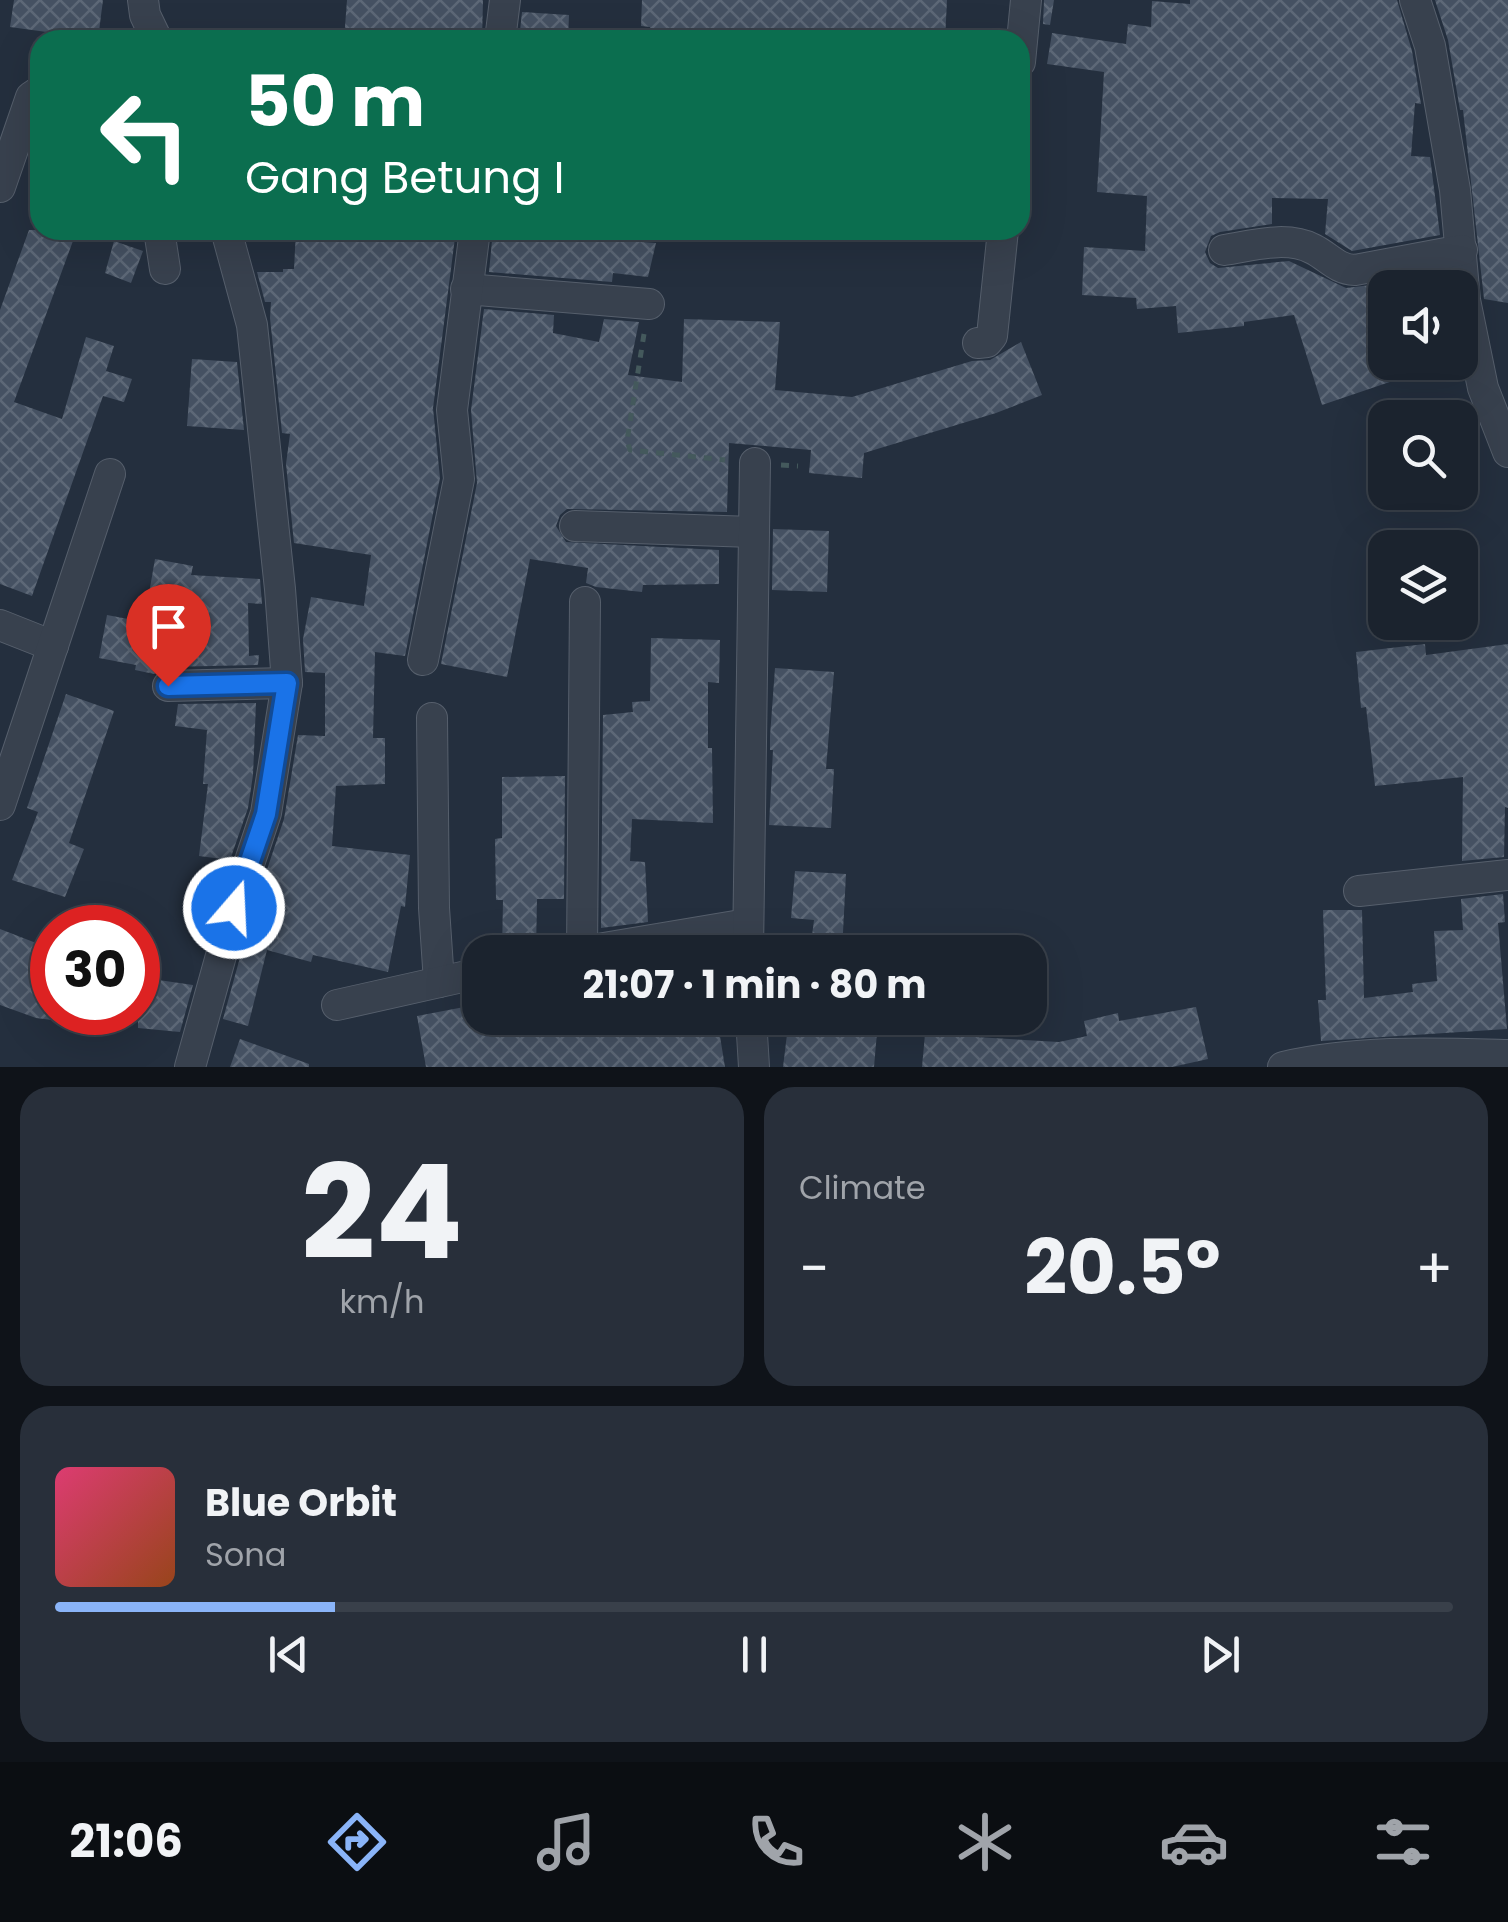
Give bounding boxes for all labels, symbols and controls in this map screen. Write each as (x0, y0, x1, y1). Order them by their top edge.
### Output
text: 50 m (245, 52, 425, 151)
icon: left (80, 70, 210, 200)
text: Gang Betung I (245, 146, 565, 209)
map controls (1368, 270, 1478, 640)
button: sound (1368, 270, 1478, 380)
button: search (1368, 400, 1478, 510)
button: layers (1368, 530, 1478, 640)
pin (126, 584, 211, 687)
icon: arrive (141, 599, 196, 654)
position arrow (182, 856, 286, 960)
speed limit sign: 30 (30, 905, 160, 1035)
text: 21:07 · 1 min · 80 m (583, 958, 926, 1011)
text: 24 (301, 1121, 463, 1304)
text: Climate (799, 1165, 926, 1210)
text: 20.5° (1024, 1215, 1221, 1320)
text: − (799, 1230, 829, 1307)
text: + (1415, 1230, 1453, 1307)
text: km/h (339, 1279, 425, 1324)
text: Blue Orbit (205, 1476, 397, 1529)
text: Sona (205, 1532, 286, 1577)
icon: previous (261, 1627, 316, 1682)
icon: pause (727, 1627, 782, 1682)
icon: next (1193, 1627, 1248, 1682)
icon: directions (322, 1807, 392, 1877)
icon: music (531, 1807, 601, 1877)
icon: phone (741, 1807, 811, 1877)
icon: climate (950, 1807, 1020, 1877)
icon: car (1159, 1807, 1229, 1877)
icon: filters (1368, 1807, 1438, 1877)
text: 21:06 (70, 1810, 183, 1873)

